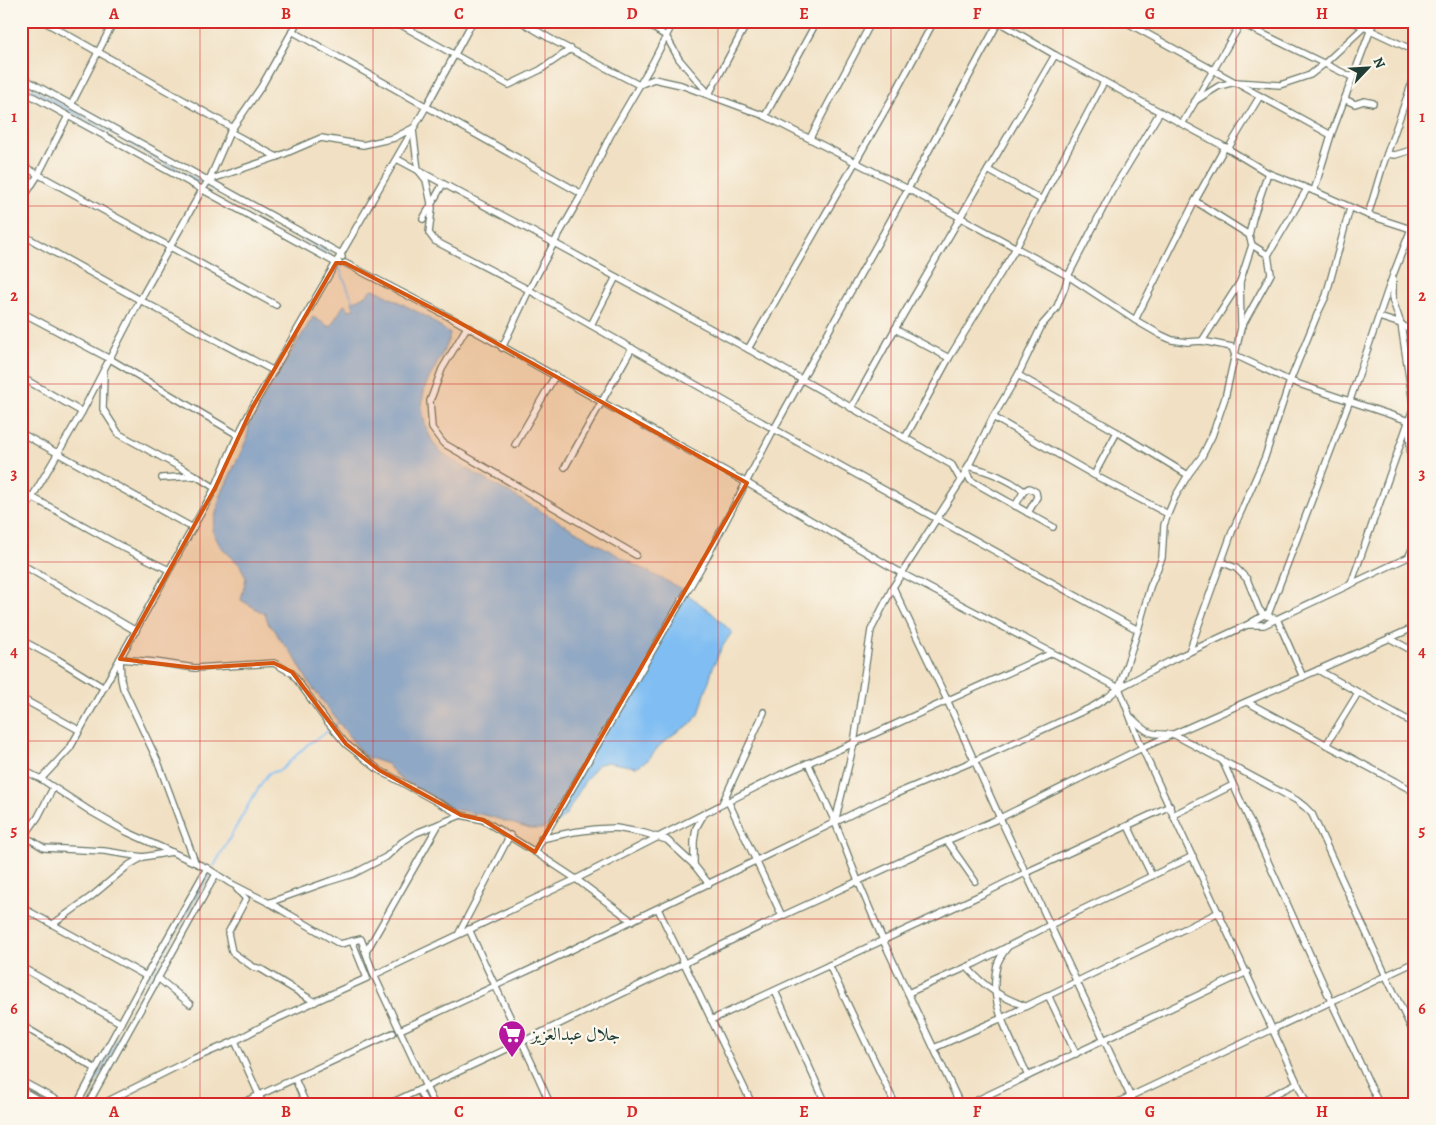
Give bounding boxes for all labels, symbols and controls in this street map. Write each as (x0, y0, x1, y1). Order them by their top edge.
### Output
text: A (108, 3, 120, 25)
text: B (281, 3, 291, 25)
text: C (454, 3, 464, 25)
text: D (626, 3, 638, 25)
text: E (799, 3, 809, 25)
text: F (973, 3, 982, 25)
text: G (1145, 3, 1155, 25)
text: H (1316, 3, 1328, 25)
north arrow (1344, 42, 1394, 92)
text: N (1369, 54, 1390, 71)
text: 1 (11, 106, 17, 128)
text: 1 (1419, 106, 1425, 128)
text: 2 (10, 285, 18, 307)
text: 2 (1418, 285, 1426, 307)
text: 3 (11, 463, 18, 485)
text: 3 (1419, 463, 1426, 485)
text: 4 (10, 641, 18, 663)
text: 4 (1418, 641, 1426, 663)
text: 5 (11, 820, 18, 842)
text: 5 (1419, 820, 1426, 842)
text: 6 (10, 998, 18, 1020)
text: 6 (1418, 998, 1426, 1020)
supermarket icon: جلال عبدالعزيز (497, 1019, 527, 1058)
place label: جلال عبدالعزيز (529, 1022, 620, 1046)
text: A (108, 1101, 120, 1123)
text: B (281, 1101, 291, 1123)
text: C (454, 1101, 464, 1123)
text: D (626, 1101, 638, 1123)
text: E (799, 1101, 809, 1123)
text: F (973, 1101, 982, 1123)
text: G (1145, 1101, 1155, 1123)
text: H (1316, 1101, 1328, 1123)

